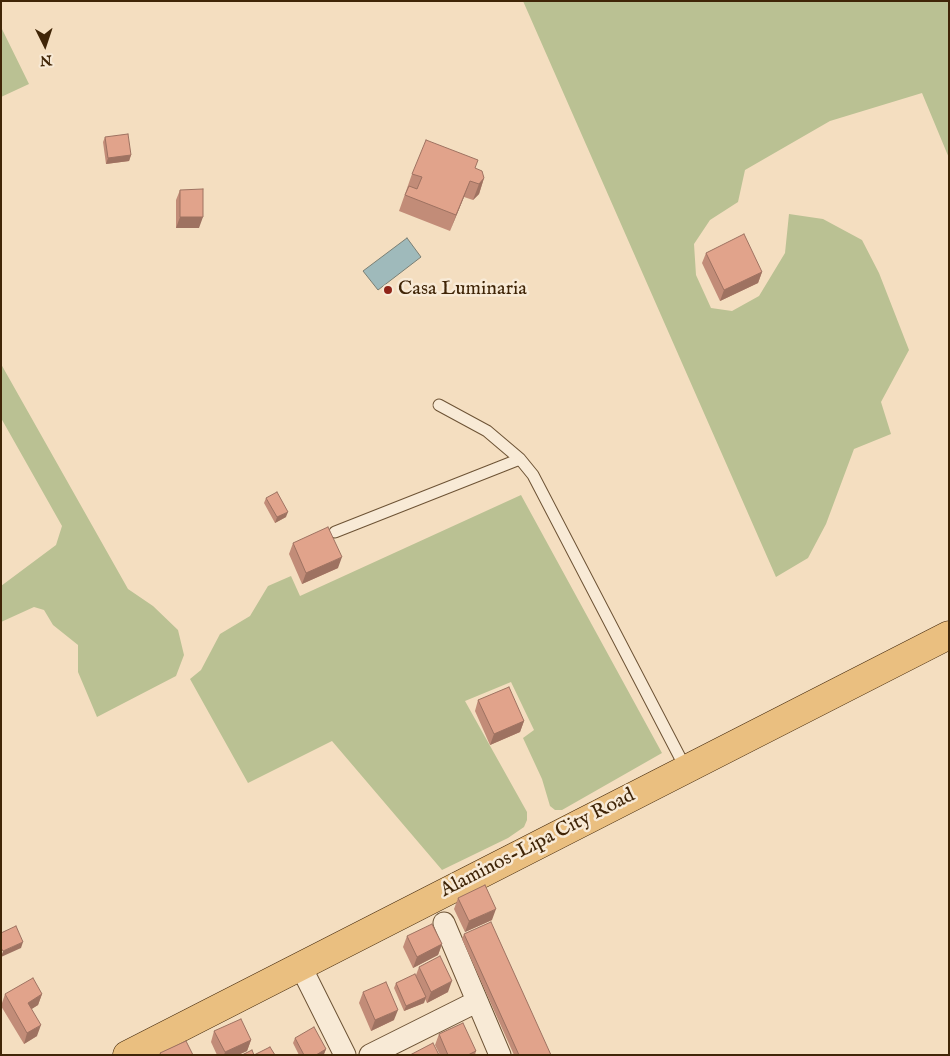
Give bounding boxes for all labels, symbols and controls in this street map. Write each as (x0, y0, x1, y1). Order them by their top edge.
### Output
north arrow (20, 20, 70, 70)
text: N (39, 51, 53, 69)
place label: Casa Luminaria (398, 278, 527, 302)
marker: Casa Luminaria (382, 284, 394, 296)
street label: Alaminos-Lipa City Road (437, 784, 639, 904)

